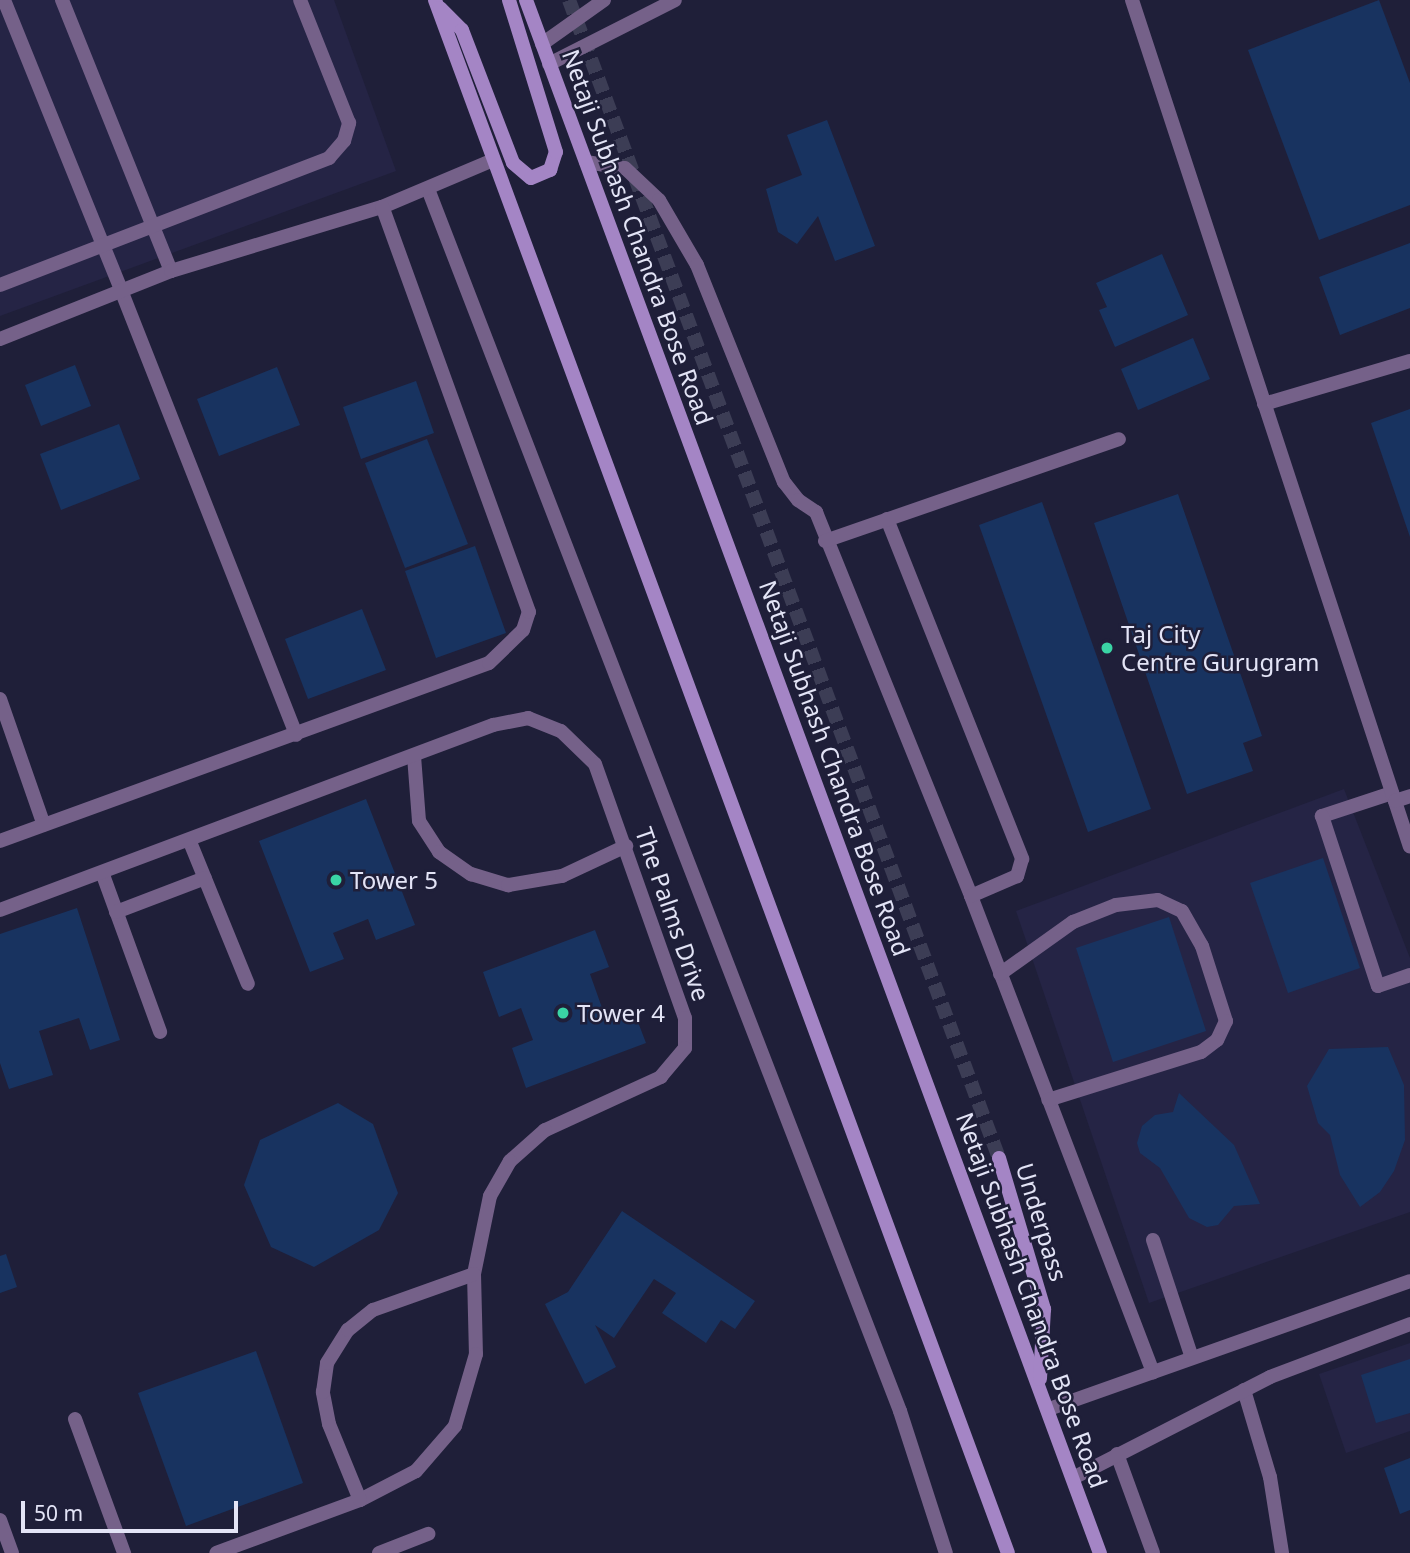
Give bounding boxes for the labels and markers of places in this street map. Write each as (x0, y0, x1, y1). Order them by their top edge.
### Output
place label: Taj City Centre Gurugram (1121, 620, 1320, 676)
marker: Taj City Centre Gurugram (1099, 640, 1115, 656)
place label: Tower 5 (350, 866, 438, 894)
marker: Tower 5 (328, 872, 344, 888)
place label: Tower 4 (577, 999, 665, 1027)
marker: Tower 4 (555, 1005, 571, 1021)

